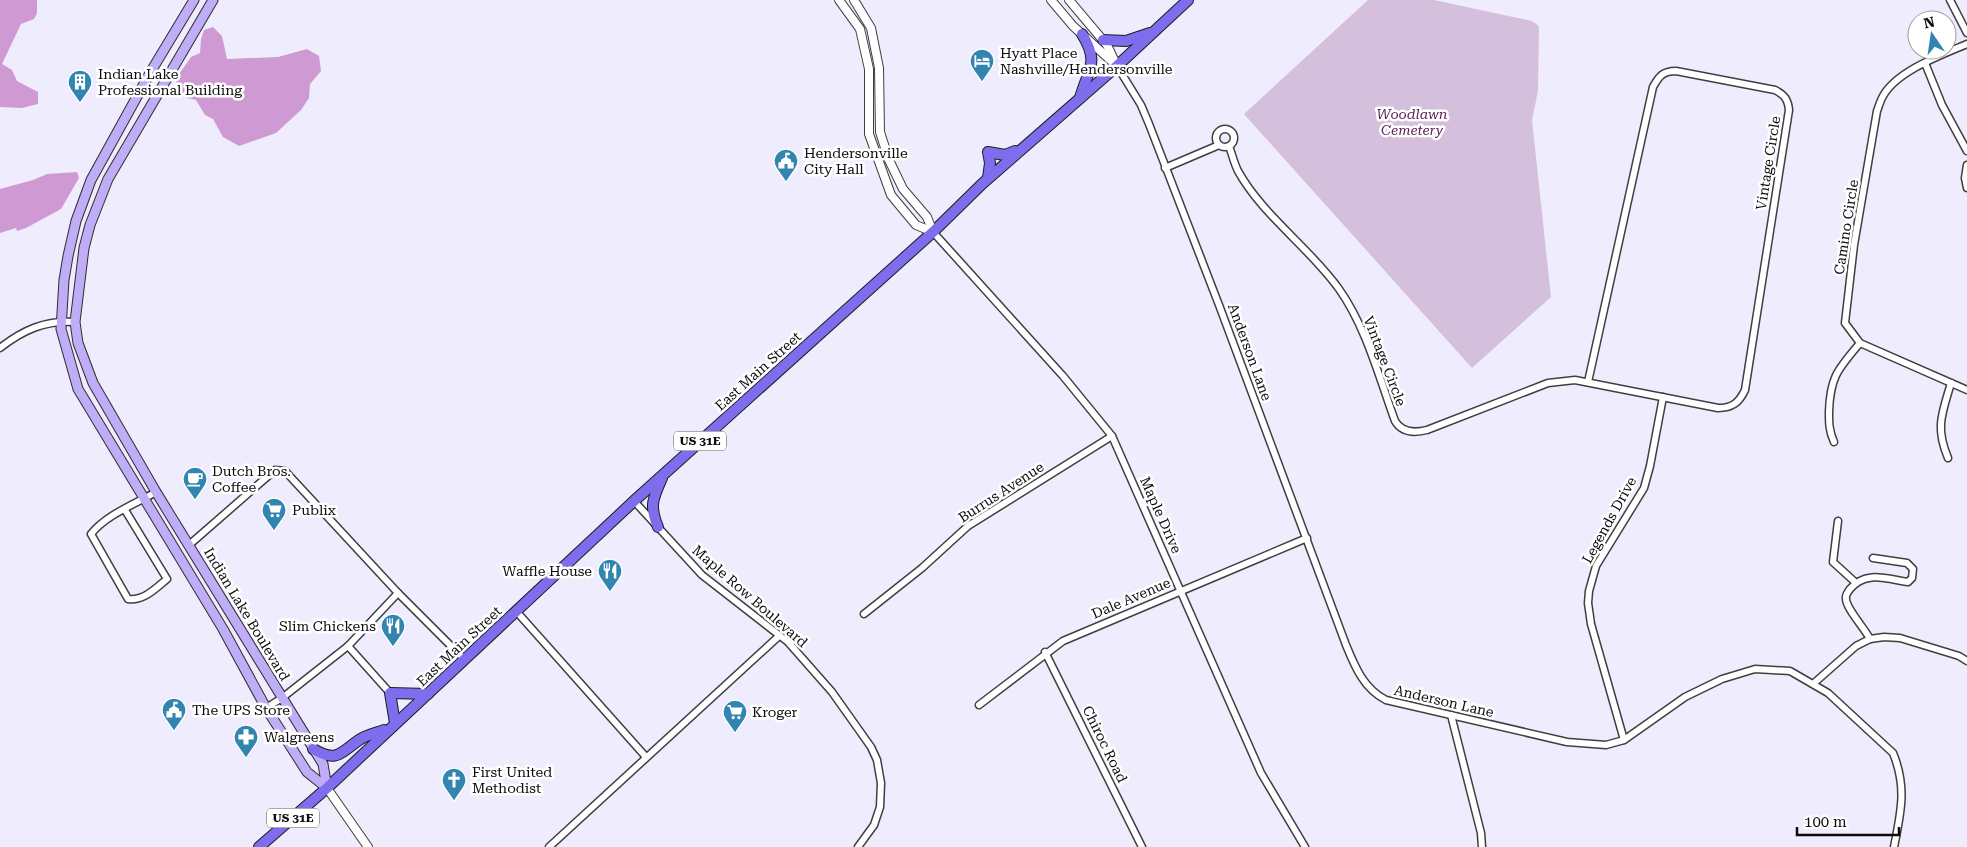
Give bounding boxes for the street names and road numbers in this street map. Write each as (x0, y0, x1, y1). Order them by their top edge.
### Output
street label: Vintage Circle (1753, 115, 1783, 211)
street label: Camino Circle (1831, 178, 1861, 276)
street label: Anderson Lane (1225, 301, 1275, 403)
street label: Vintage Circle (1361, 314, 1410, 408)
street label: East Main Street (712, 328, 804, 414)
road number: US 31E (674, 432, 726, 451)
street label: Burrus Avenue (955, 458, 1047, 526)
street label: Maple Drive (1137, 474, 1185, 556)
street label: Legends Drive (1579, 474, 1640, 566)
street label: Maple Row Boulevard (689, 542, 811, 650)
street label: Indian Lake Boulevard (201, 544, 293, 684)
street label: Dale Avenue (1089, 574, 1173, 622)
street label: East Main Street (413, 603, 505, 689)
street label: Anderson Lane (1392, 682, 1496, 720)
street label: Chiroc Road (1080, 703, 1131, 785)
road number: US 31E (267, 808, 319, 828)

